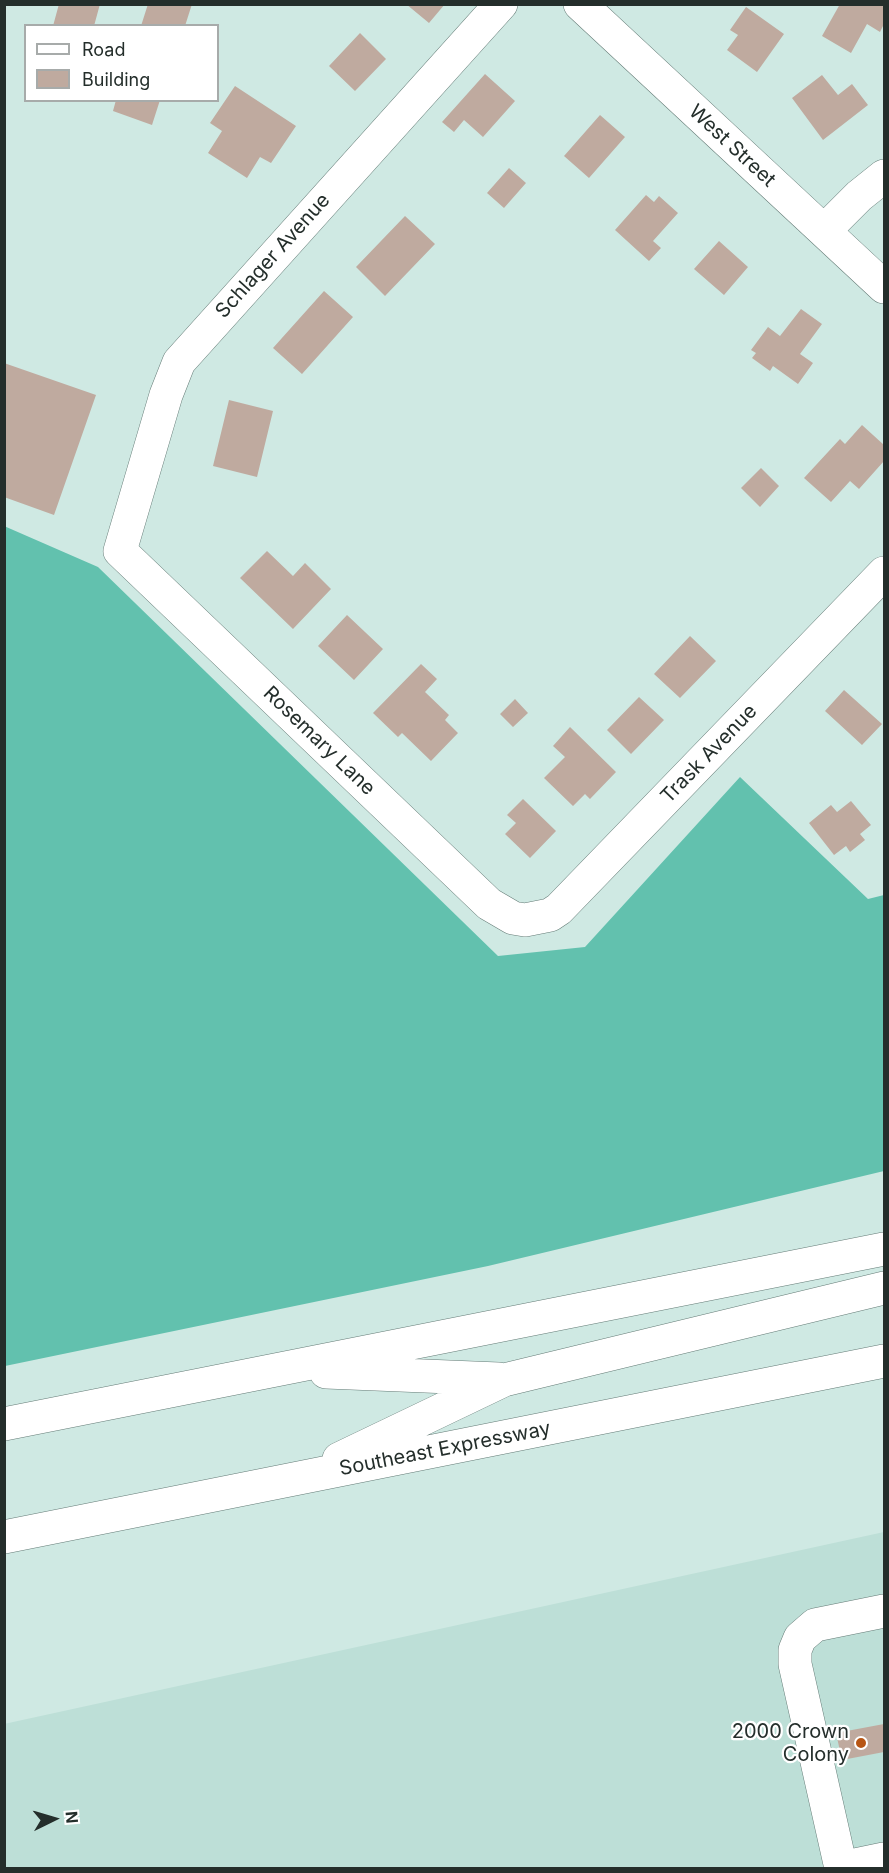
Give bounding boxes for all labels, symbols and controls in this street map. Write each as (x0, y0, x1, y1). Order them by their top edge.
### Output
legend (24, 24, 219, 102)
text: Road (82, 39, 125, 60)
text: Building (82, 69, 150, 90)
street label: West Street (684, 100, 780, 192)
street label: Schlager Avenue (211, 189, 335, 323)
street label: Rosemary Lane (258, 682, 380, 800)
street label: Trask Avenue (656, 700, 762, 808)
street label: Southeast Expressway (337, 1417, 553, 1481)
place label: 2000 Crown Colony (732, 1720, 849, 1767)
marker: 2000 Crown Colony (854, 1736, 868, 1750)
north arrow (24, 1789, 84, 1849)
text: N (61, 1810, 82, 1824)

